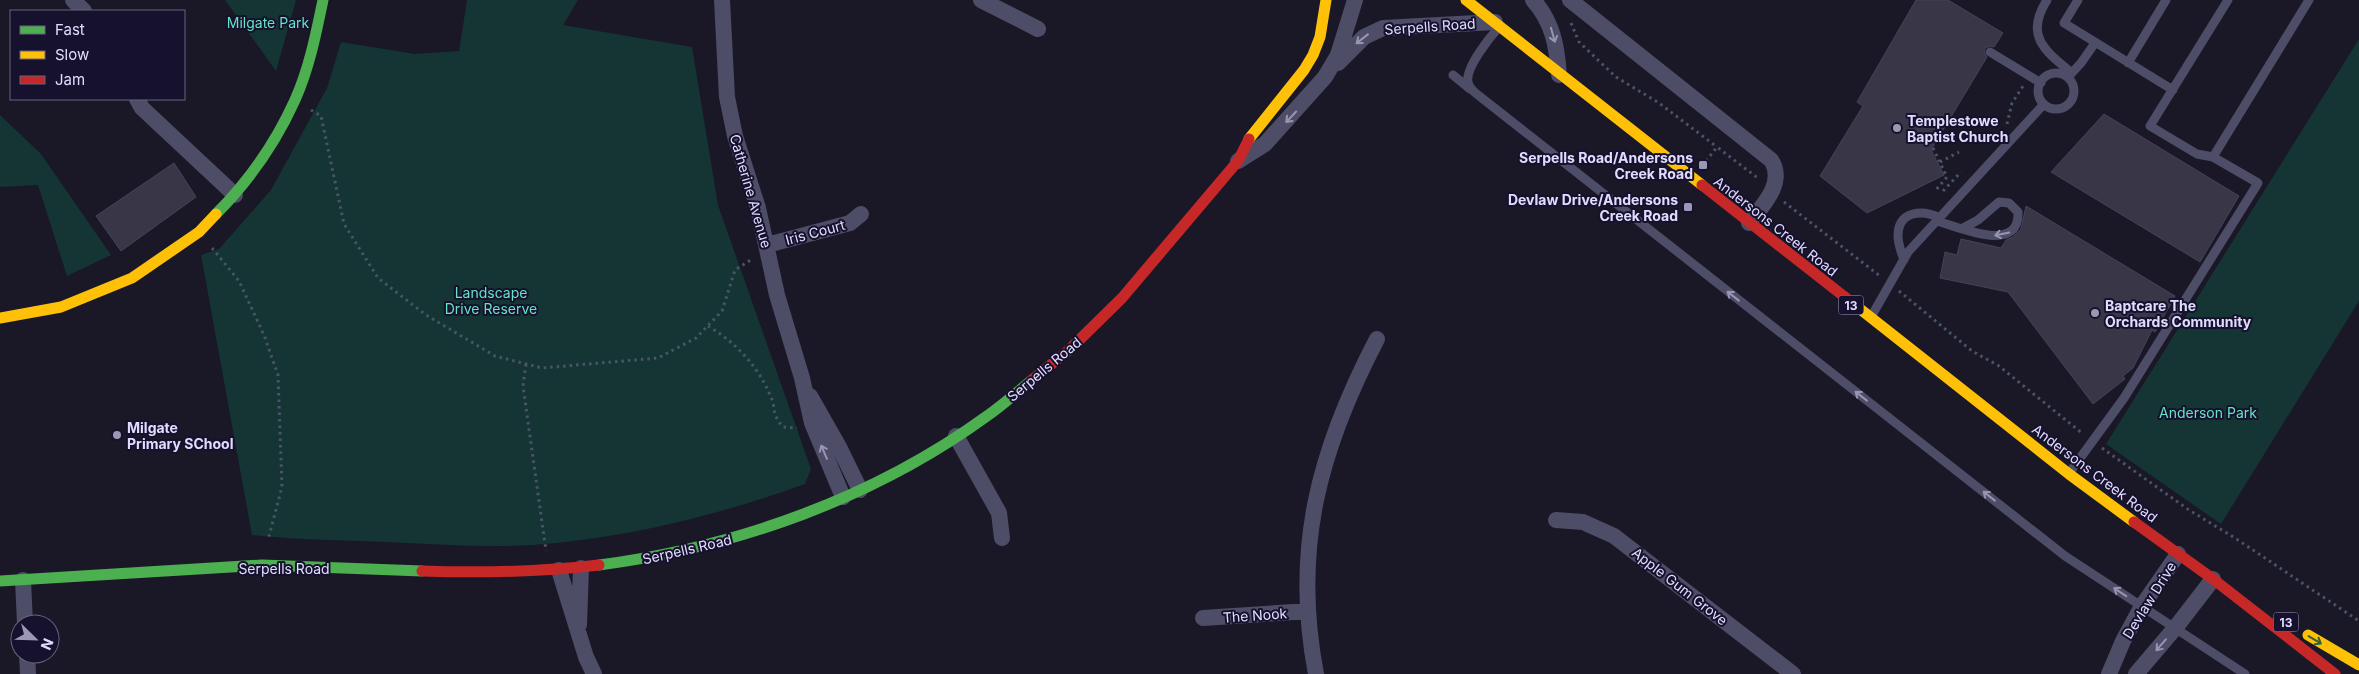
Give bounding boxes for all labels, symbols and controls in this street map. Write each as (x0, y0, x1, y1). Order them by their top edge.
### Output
legend (10, 10, 185, 100)
park label: Milgate Park (227, 14, 310, 31)
street label: Serpells Road (1384, 14, 1476, 38)
text: Fast (55, 20, 85, 39)
one-way arrow (1549, 26, 1558, 42)
one-way arrow (1355, 34, 1369, 44)
text: Slow (55, 45, 89, 64)
text: Jam (55, 70, 85, 89)
one-way arrow (1285, 111, 1297, 124)
place label: Templestowe Baptist Church (1907, 112, 2009, 145)
marker: Templestowe Baptist Church (1891, 122, 1903, 134)
street label: Catherine Avenue (727, 132, 775, 250)
place label: Serpells Road/Andersons Creek Road (1519, 149, 1693, 182)
marker: Serpells Road/Andersons Creek Road (1697, 159, 1709, 171)
street label: Andersons Creek Road (1711, 172, 1841, 280)
place label: Devlaw Drive/Andersons Creek Road (1508, 191, 1678, 224)
marker: Devlaw Drive/Andersons Creek Road (1682, 201, 1694, 213)
street label: Iris Court (783, 216, 847, 248)
one-way arrow (1994, 230, 2010, 240)
park label: Landscape Drive Reserve (445, 284, 537, 317)
one-way arrow (1727, 290, 1740, 301)
road number: 13 (1838, 296, 1864, 314)
place label: Baptcare The Orchards Community (2105, 297, 2252, 330)
marker: Baptcare The Orchards Community (2089, 307, 2101, 319)
street label: Serpells Road (1004, 333, 1084, 405)
one-way arrow (1854, 391, 1868, 401)
park label: Anderson Park (2159, 404, 2257, 421)
place label: Milgate Primary SChool (127, 419, 233, 452)
street label: Andersons Creek Road (2029, 420, 2161, 526)
marker: Milgate Primary SChool (111, 429, 123, 441)
one-way arrow (819, 445, 829, 460)
one-way arrow (1983, 491, 1996, 502)
street label: Serpells Road (641, 530, 733, 568)
street label: Apple Gum Grove (1629, 543, 1731, 629)
street label: Devlaw Drive (2119, 558, 2179, 642)
street label: Serpells Road (238, 560, 330, 577)
one-way arrow (2114, 586, 2128, 596)
street label: The Nook (1222, 604, 1288, 626)
road number: 13 (2274, 612, 2298, 632)
north arrow (10, 614, 60, 664)
one-way arrow (2308, 635, 2322, 645)
text: N (38, 636, 57, 653)
one-way arrow (2156, 638, 2167, 651)

